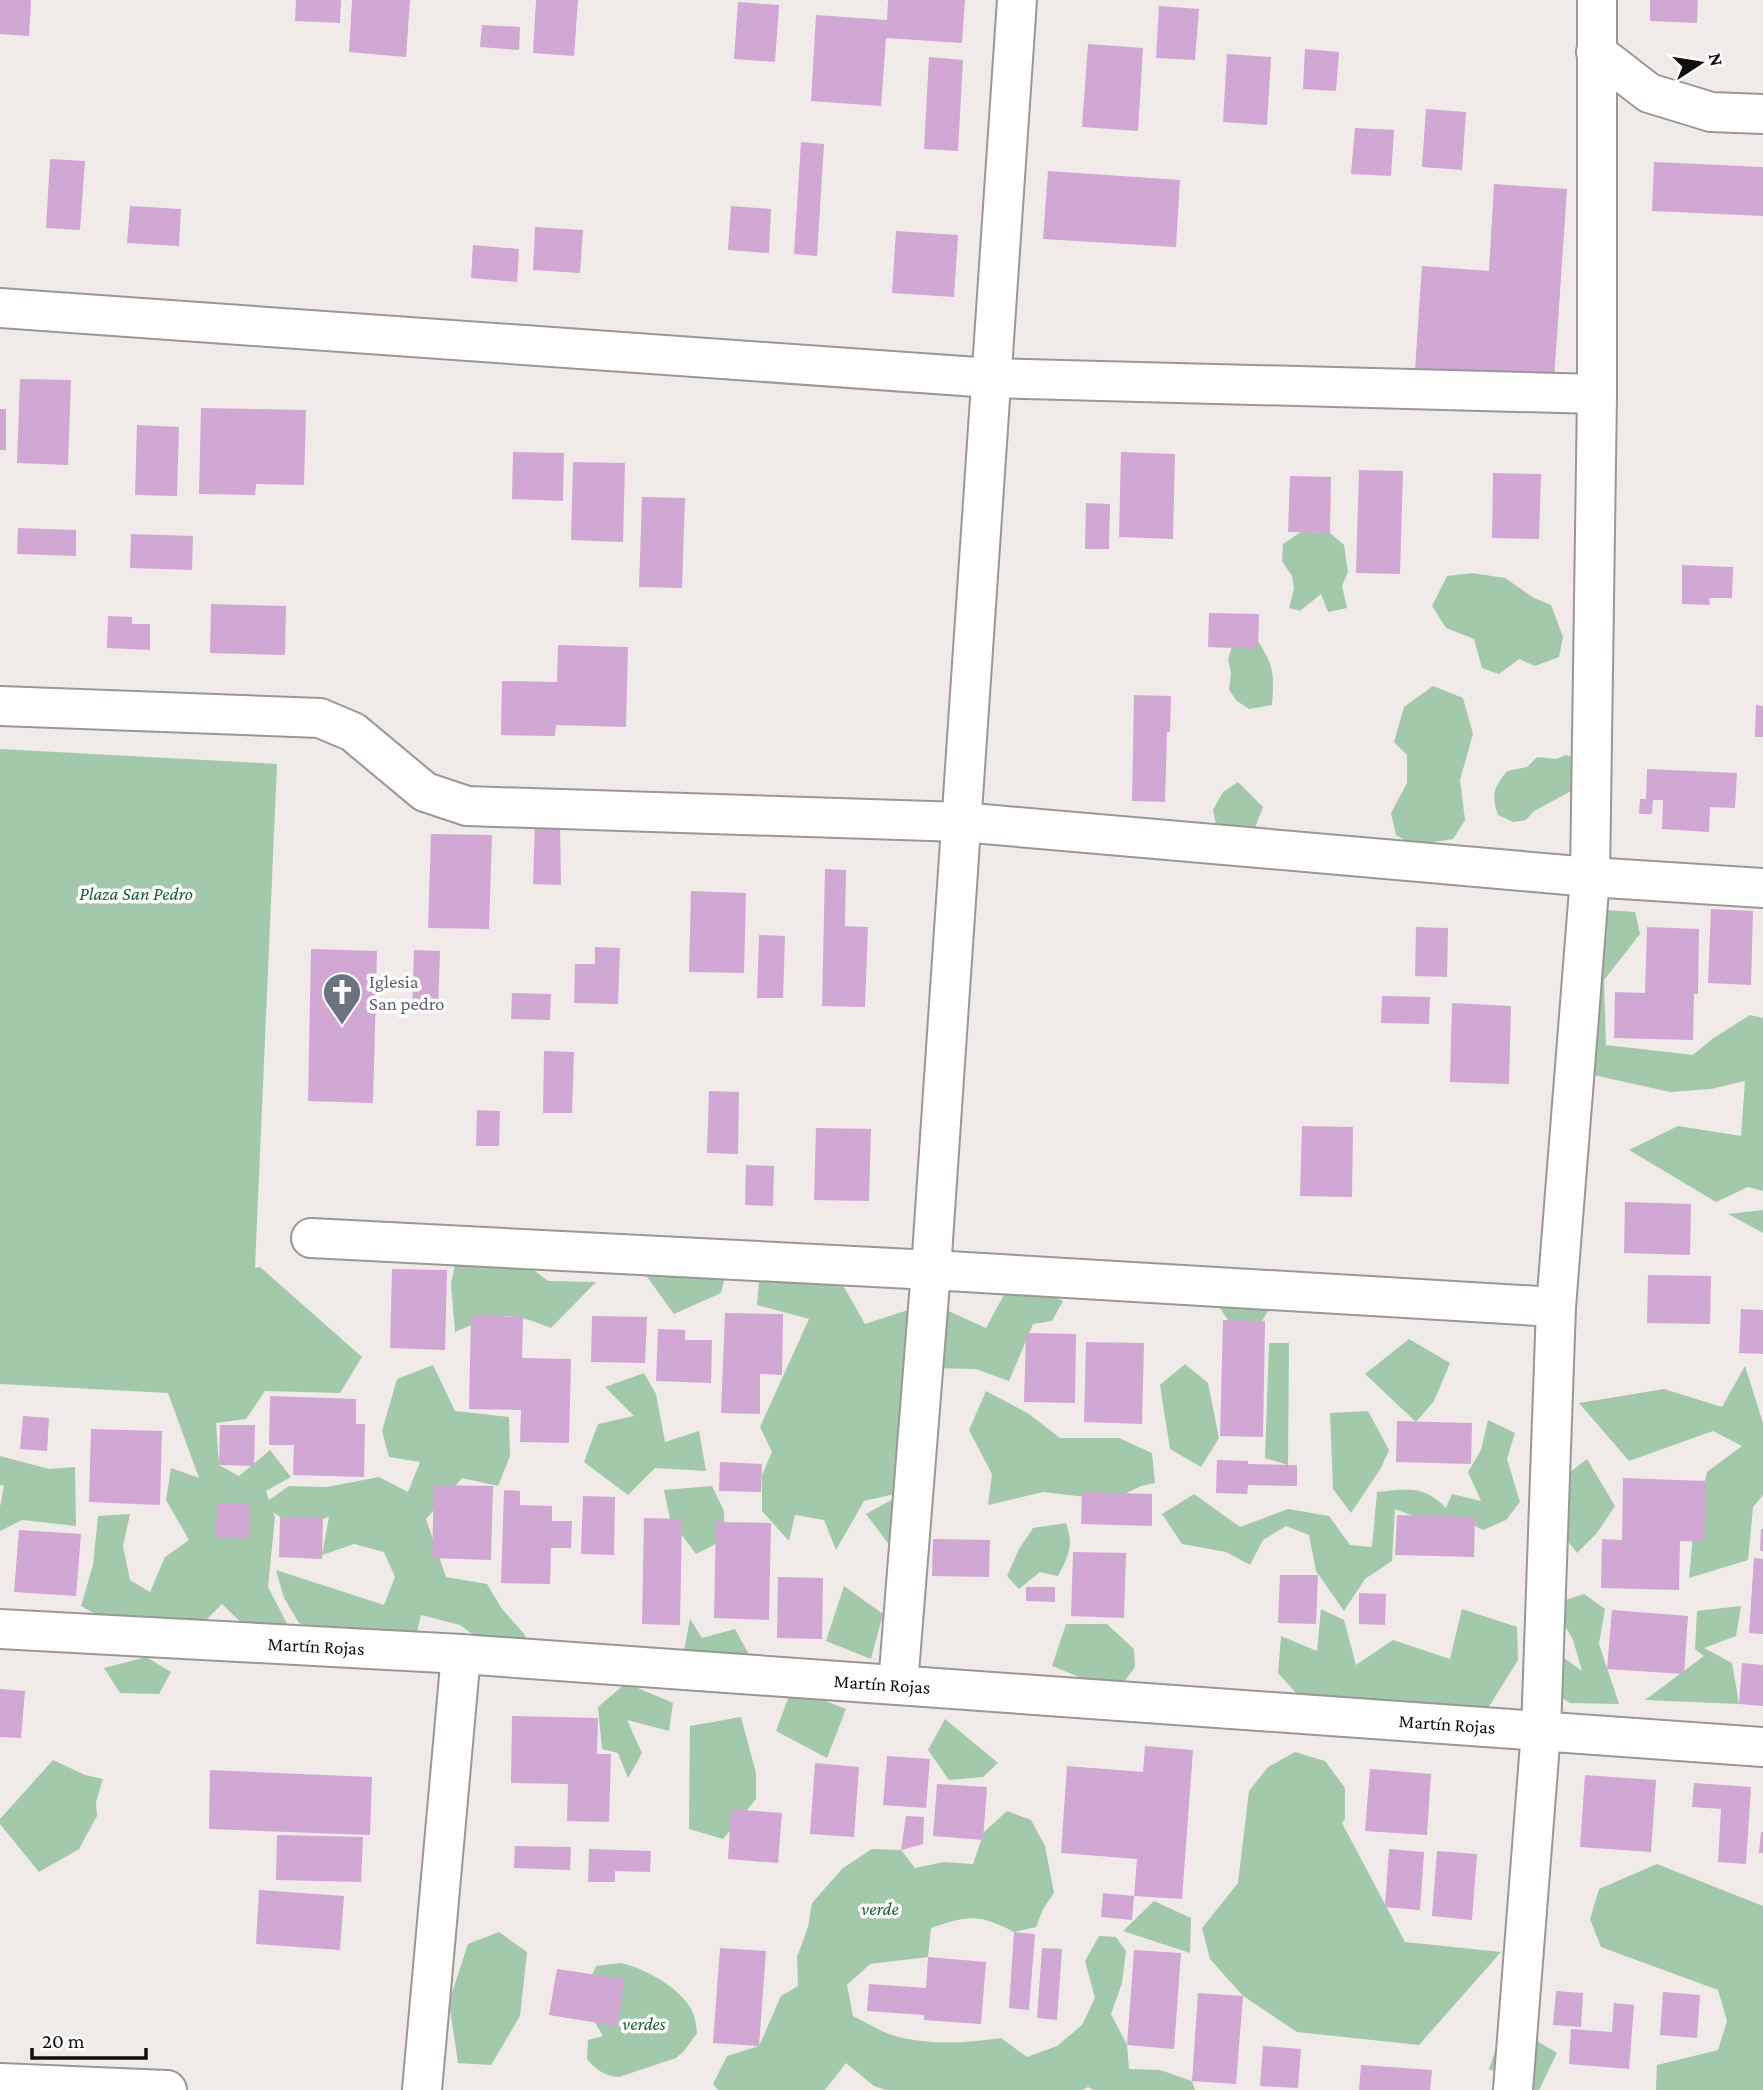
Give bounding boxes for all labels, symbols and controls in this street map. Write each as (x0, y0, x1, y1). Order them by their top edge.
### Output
north arrow (1665, 28, 1735, 98)
text: N (1705, 51, 1728, 68)
park label: Plaza San Pedro (79, 883, 193, 904)
church icon: Iglesia San pedro (321, 971, 363, 1026)
place label: Iglesia San pedro (369, 971, 445, 1014)
street label: Martín Rojas (267, 1633, 365, 1660)
street label: Martín Rojas (833, 1670, 931, 1699)
street label: Martín Rojas (1398, 1710, 1496, 1739)
park label: verde (861, 1898, 899, 1919)
park label: verdes (622, 2013, 666, 2034)
scale bar (32, 2016, 145, 2060)
text: 20 m (42, 2029, 85, 2053)

